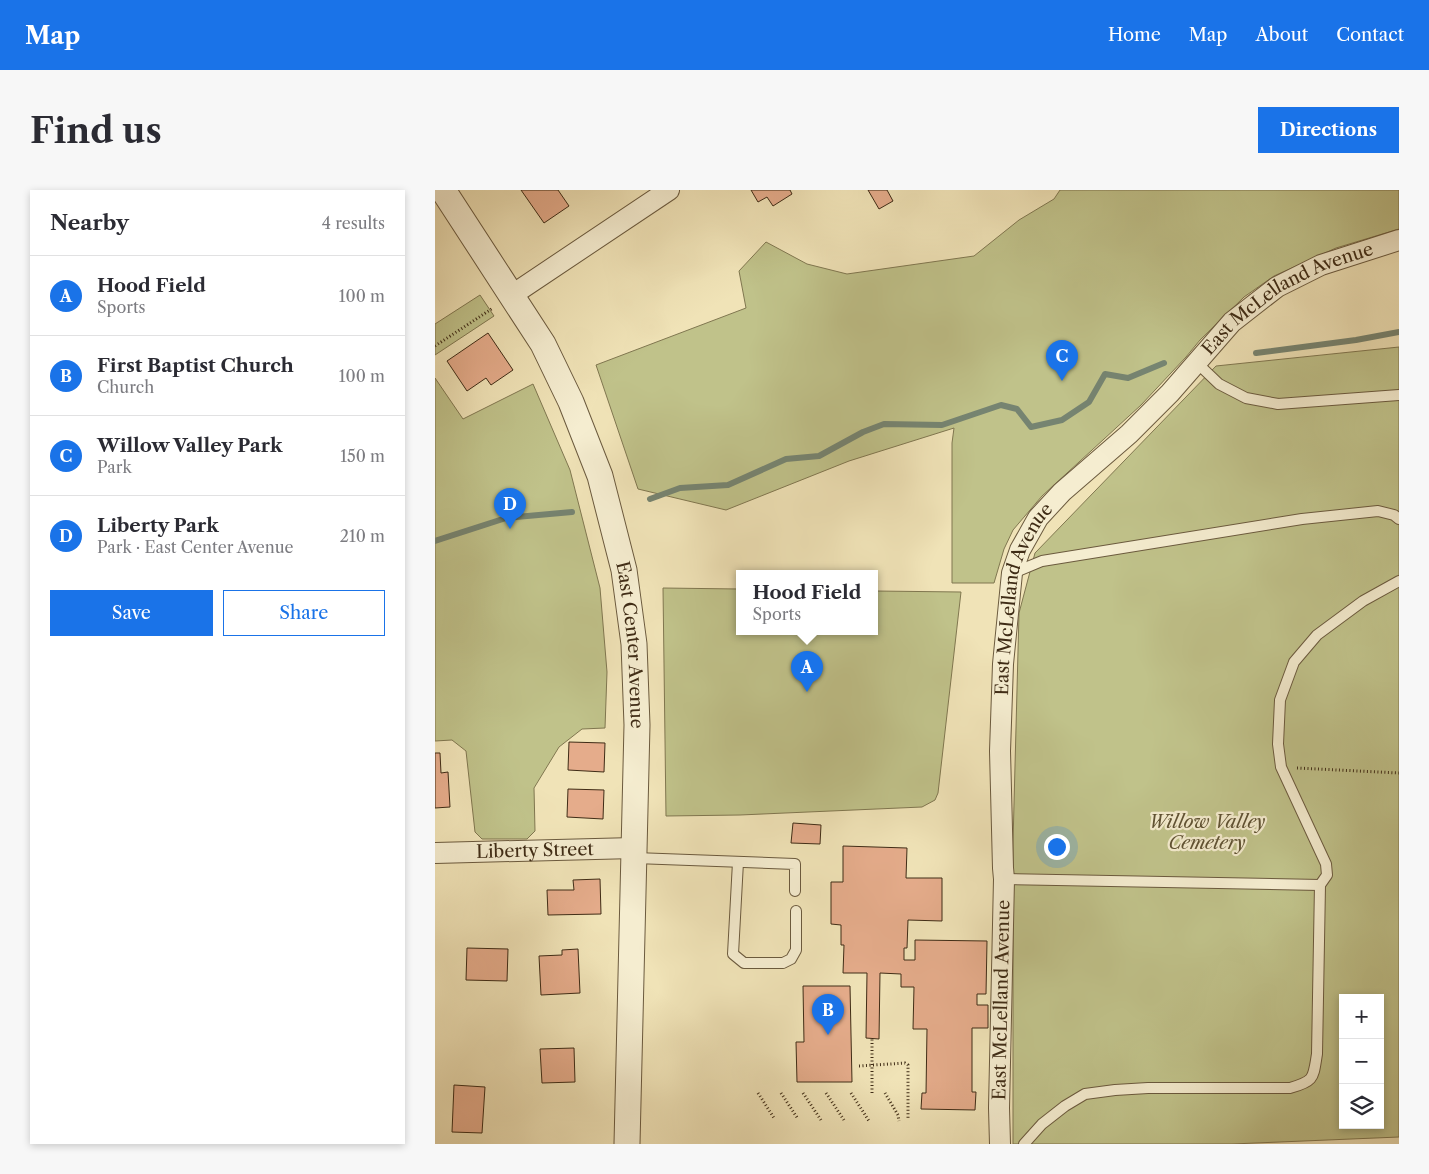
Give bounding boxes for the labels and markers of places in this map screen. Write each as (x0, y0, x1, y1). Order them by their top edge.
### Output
pin: C (1046, 340, 1078, 381)
pin: D (494, 488, 526, 529)
pin: A (791, 651, 823, 692)
pin: B (812, 994, 844, 1035)

